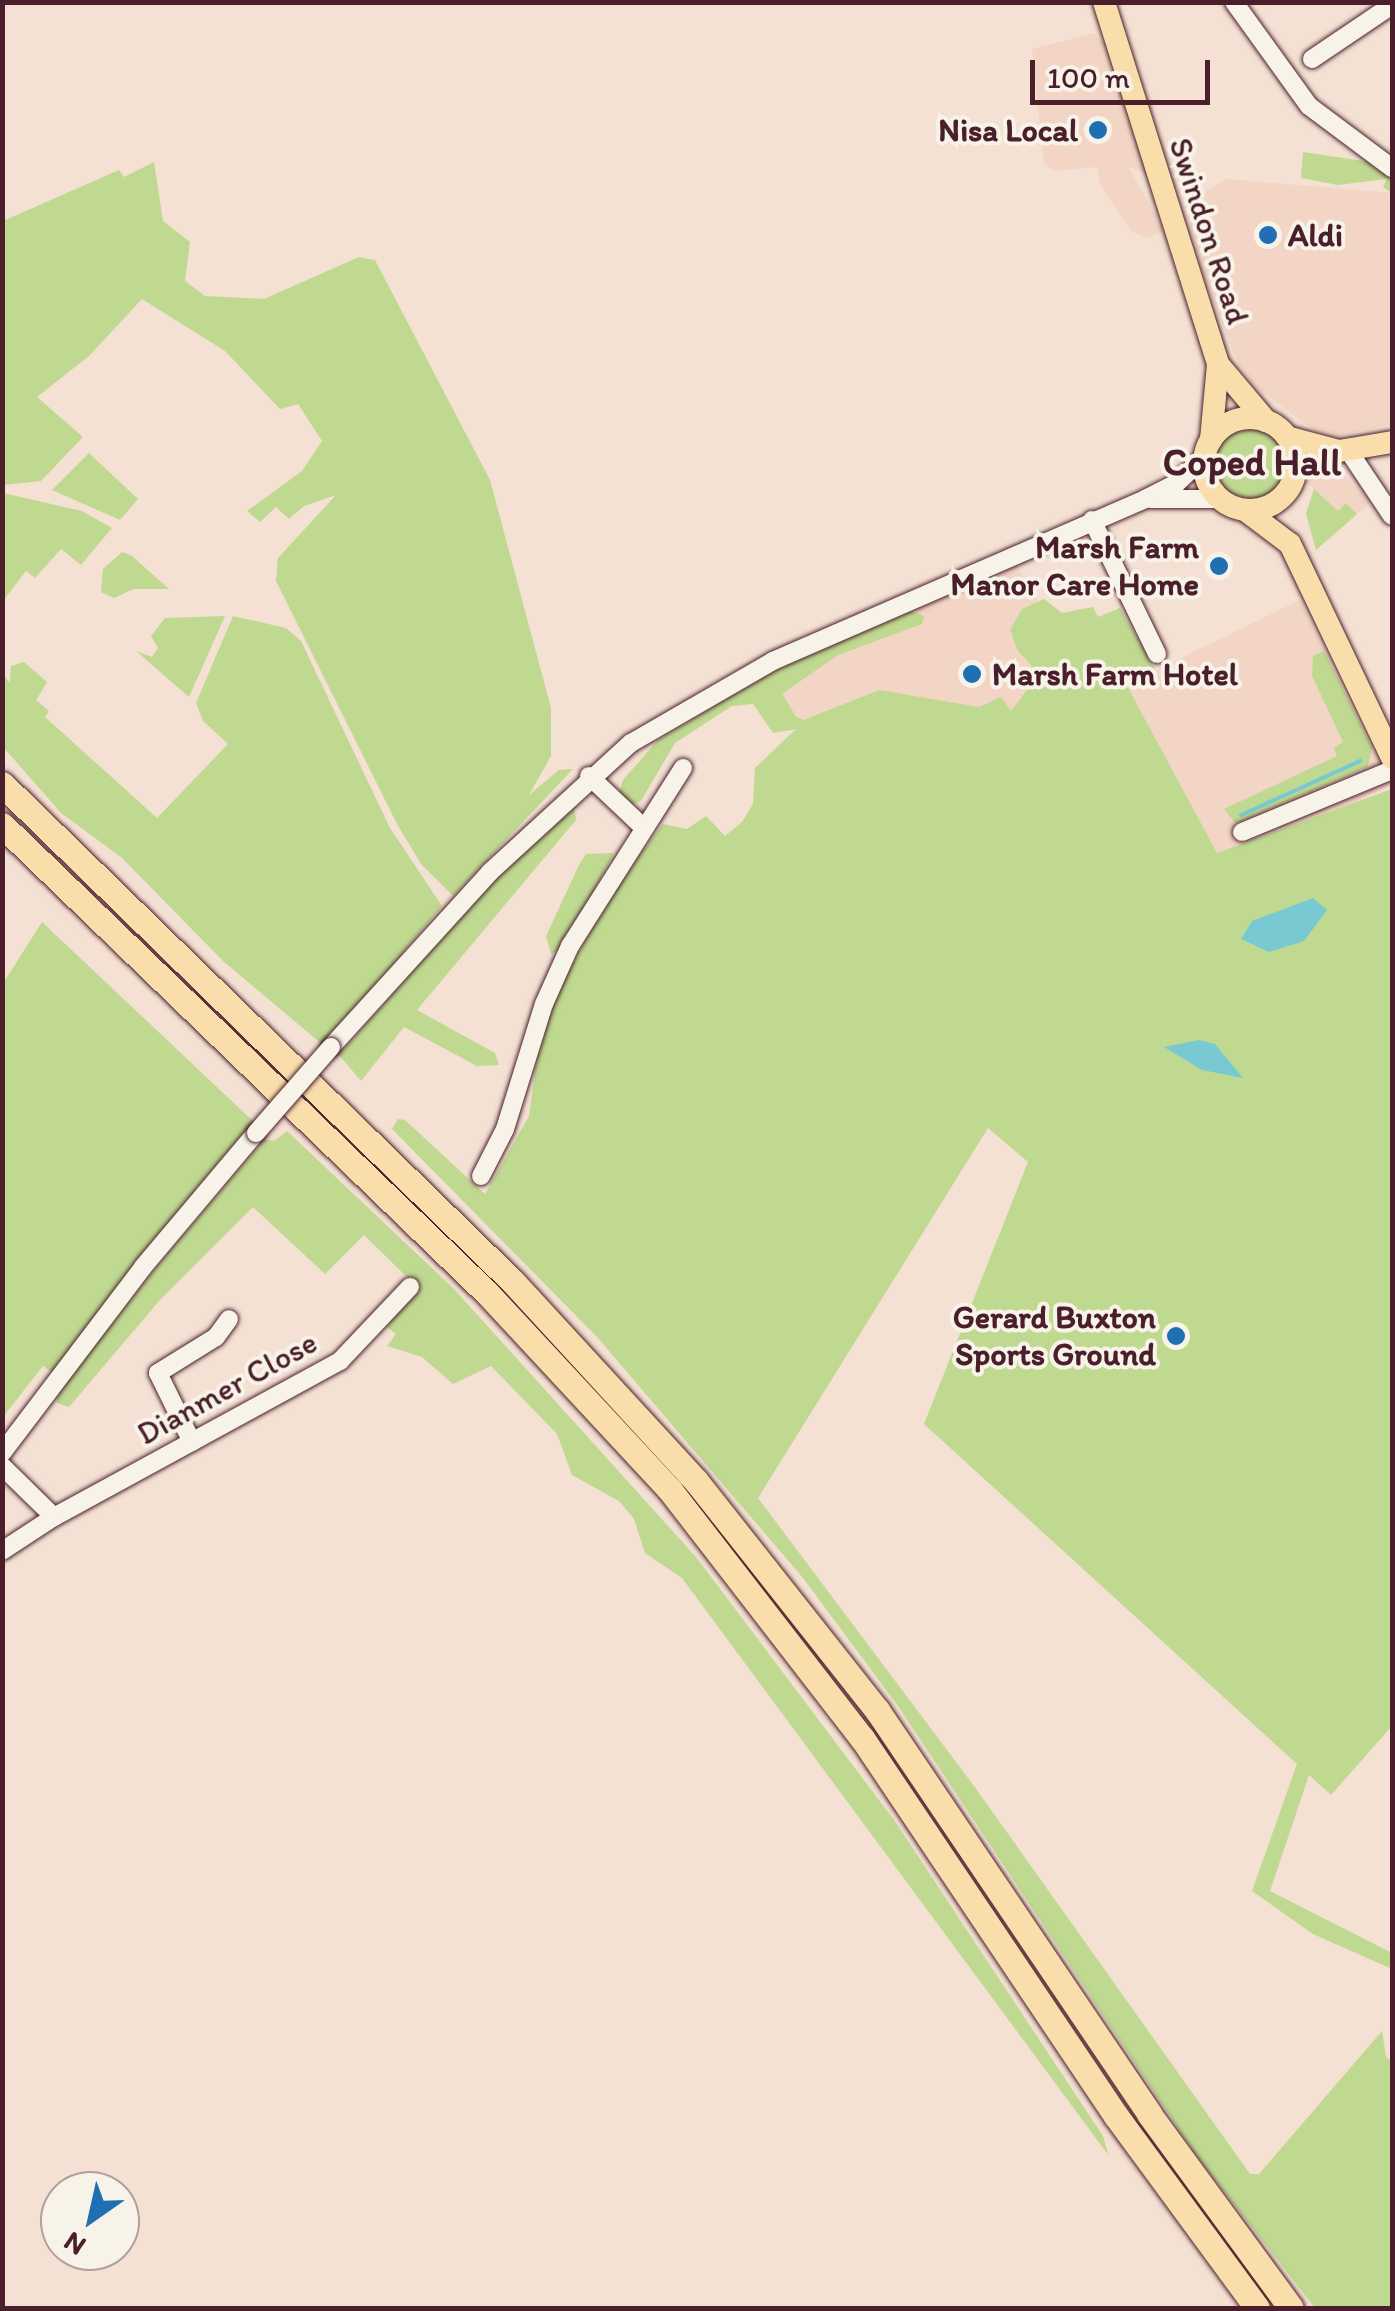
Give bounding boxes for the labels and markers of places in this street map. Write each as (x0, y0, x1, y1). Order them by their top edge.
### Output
place label: Nisa Local (939, 111, 1078, 149)
marker: Nisa Local (1087, 119, 1109, 141)
place label: Aldi (1288, 216, 1343, 254)
marker: Aldi (1257, 224, 1279, 246)
place label: Marsh Farm Manor Care Home (951, 529, 1199, 604)
marker: Marsh Farm Manor Care Home (1208, 555, 1230, 577)
place label: Marsh Farm Hotel (992, 655, 1237, 693)
marker: Marsh Farm Hotel (961, 663, 983, 685)
place label: Gerard Buxton Sports Ground (953, 1299, 1156, 1374)
marker: Gerard Buxton Sports Ground (1165, 1325, 1187, 1347)

